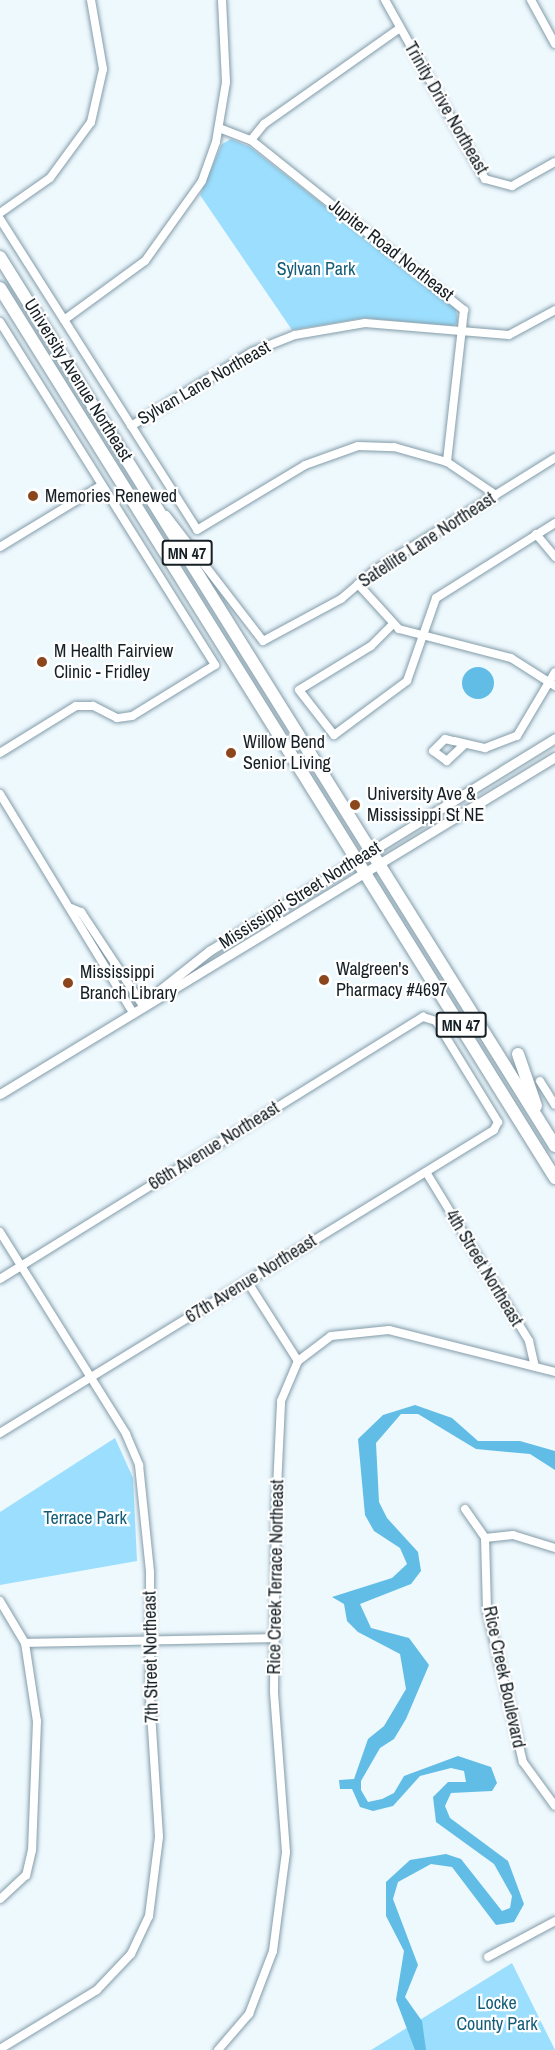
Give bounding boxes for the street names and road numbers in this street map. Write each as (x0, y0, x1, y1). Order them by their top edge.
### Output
street label: Trinity Drive Northeast (399, 38, 493, 178)
street label: Jupiter Road Northeast (324, 195, 458, 305)
street label: University Avenue Northeast (19, 294, 137, 466)
street label: Sylvan Lane Northeast (134, 336, 274, 430)
street label: Satellite Lane Northeast (355, 488, 499, 592)
road number: MN 47 (162, 540, 213, 566)
street label: Mississippi Street Northeast (215, 836, 385, 954)
road number: MN 47 (436, 1012, 486, 1038)
street label: 66th Avenue Northeast (144, 1097, 284, 1195)
street label: 4th Street Northeast (441, 1206, 527, 1330)
street label: 67th Avenue Northeast (181, 1230, 321, 1328)
street label: Rice Creek Terrace Northeast (263, 1479, 289, 1675)
street label: 7th Street Northeast (139, 1591, 163, 1723)
street label: Rice Creek Boulevard (478, 1604, 530, 1750)

